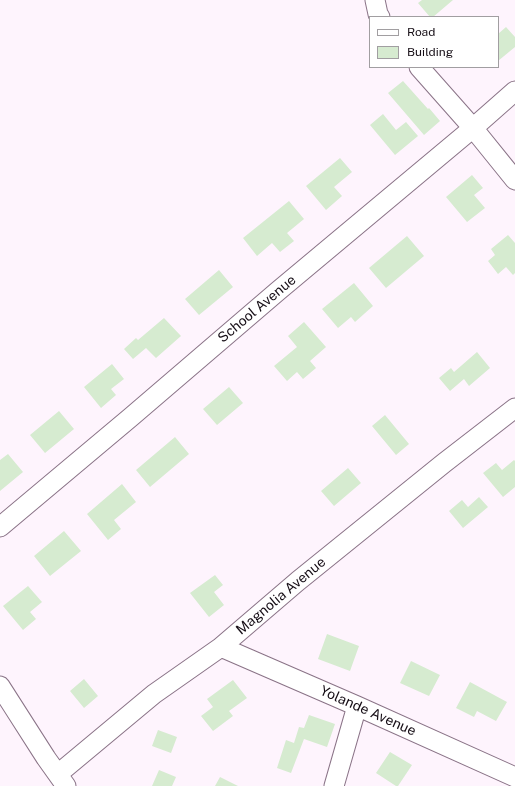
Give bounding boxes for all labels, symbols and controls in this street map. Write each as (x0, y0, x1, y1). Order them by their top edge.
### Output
legend (369, 16, 499, 68)
text: Road (407, 25, 435, 39)
text: Building (407, 45, 453, 59)
street label: School Avenue (215, 272, 299, 346)
street label: Magnolia Avenue (233, 554, 329, 638)
street label: Yolande Avenue (317, 682, 419, 740)

